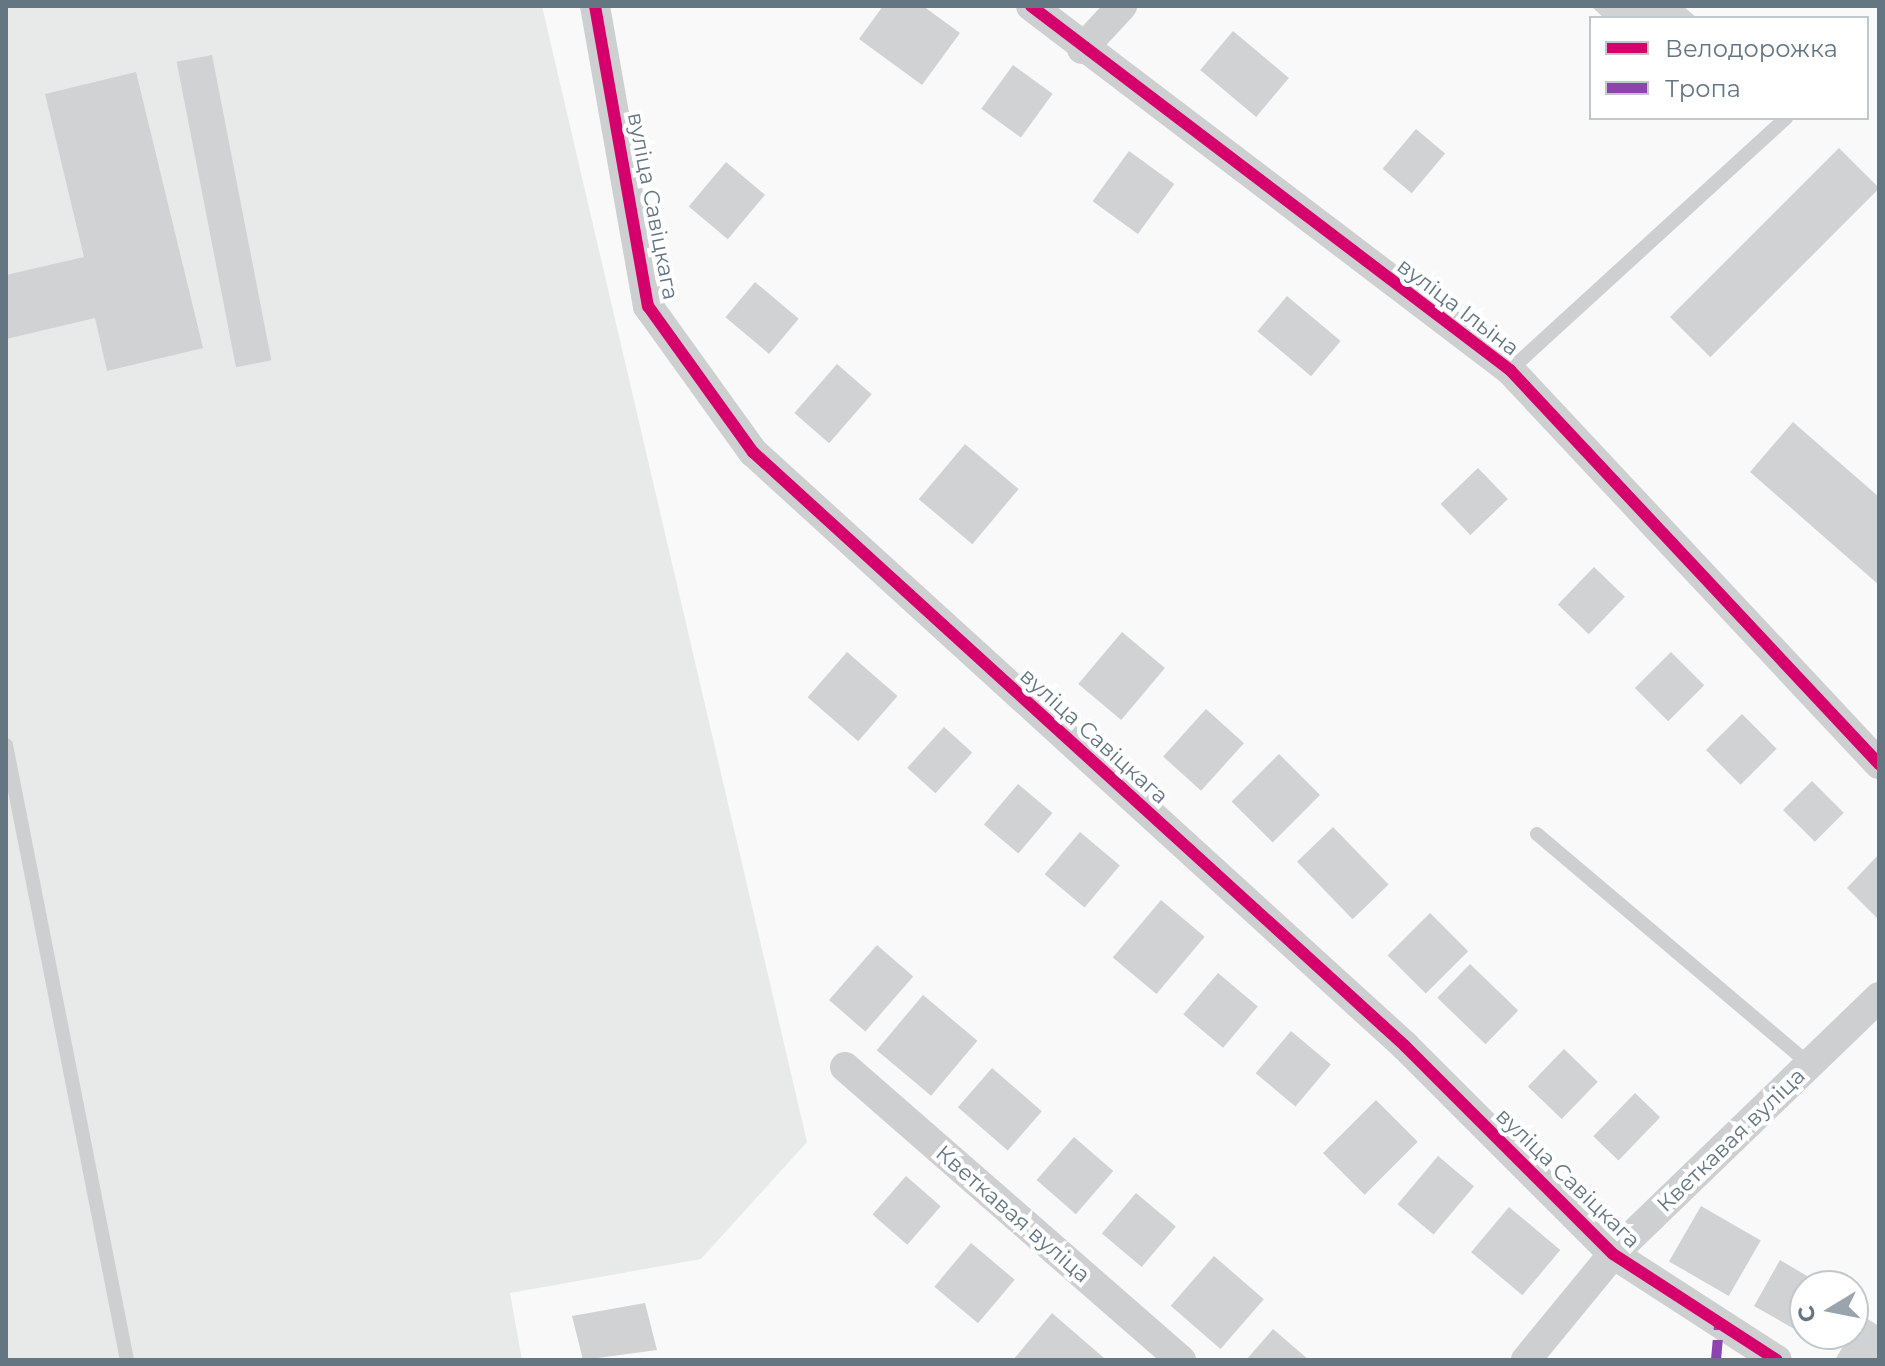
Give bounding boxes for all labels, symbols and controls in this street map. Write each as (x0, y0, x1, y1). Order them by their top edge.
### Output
legend (1589, 16, 1869, 120)
text: Велодорожка (1665, 34, 1838, 63)
text: Тропа (1665, 74, 1741, 103)
street label: вуліца Савіцкага (622, 110, 684, 302)
street label: вуліца Ільіна (1392, 253, 1524, 361)
street label: вуліца Савіцкага (1014, 663, 1174, 809)
street label: Кветкавая вуліца (1651, 1063, 1811, 1217)
street label: вуліца Савіцкага (1490, 1102, 1646, 1254)
street label: Кветкавая вуліца (930, 1140, 1096, 1288)
north arrow (1789, 1270, 1869, 1350)
text: С (1792, 1304, 1822, 1324)

